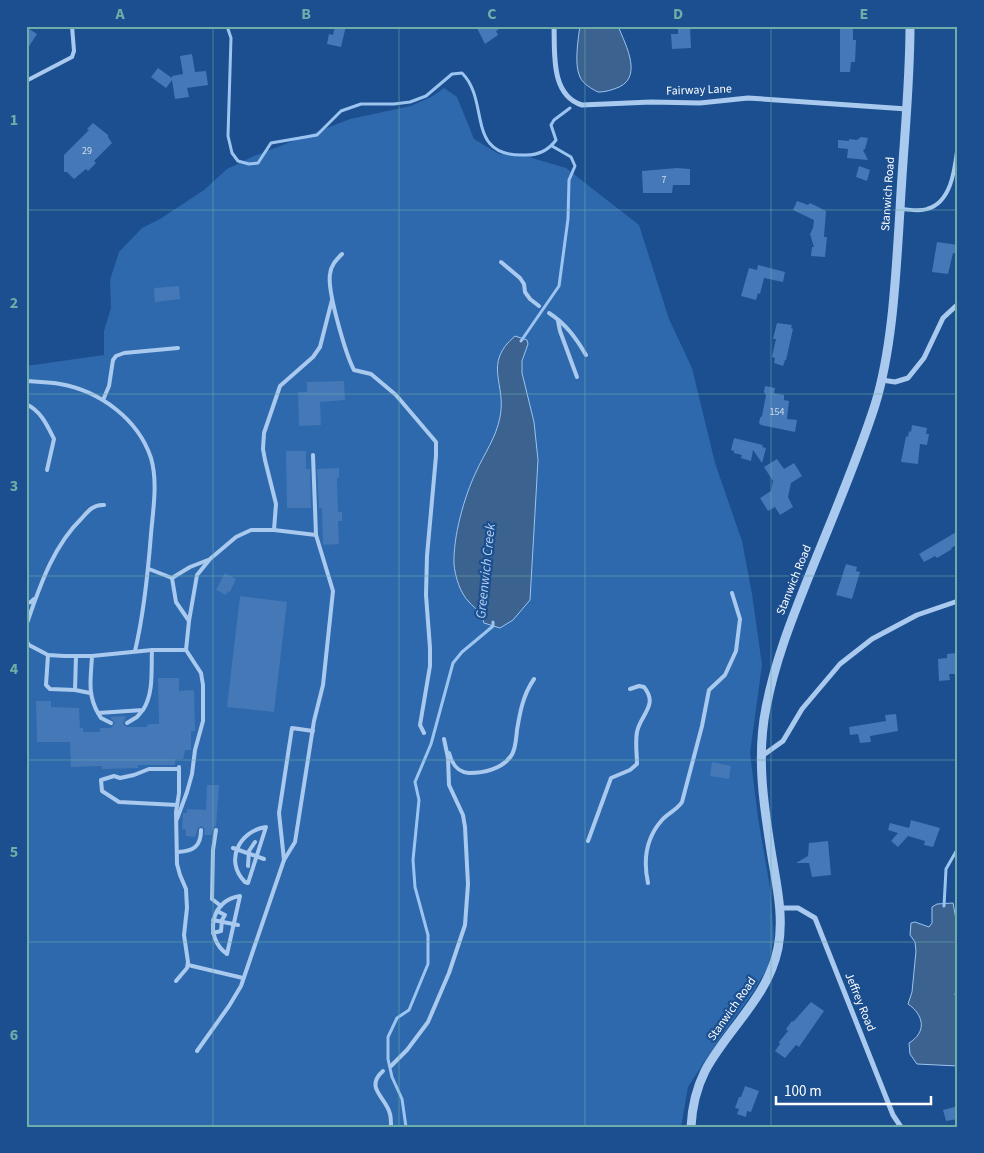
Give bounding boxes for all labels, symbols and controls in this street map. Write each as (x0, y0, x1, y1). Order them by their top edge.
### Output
text: A (114, 3, 125, 25)
text: B (301, 3, 311, 25)
text: C (487, 3, 497, 25)
text: D (673, 3, 683, 25)
text: E (860, 3, 868, 25)
street label: Fairway Lane (666, 80, 732, 100)
text: 1 (10, 109, 18, 131)
house number: 29 (82, 144, 92, 158)
street label: Stanwich Road (877, 156, 899, 232)
house number: 7 (662, 173, 667, 187)
text: 2 (10, 292, 18, 314)
house number: 154 (770, 405, 784, 419)
text: 3 (10, 475, 18, 497)
water label: Greenwich Creek (471, 522, 501, 620)
street label: Stanwich Road (772, 542, 816, 618)
text: 4 (10, 658, 19, 680)
text: 5 (10, 841, 18, 863)
street label: Jeffrey Road (840, 970, 880, 1034)
street label: Stanwich Road (704, 974, 760, 1044)
text: 6 (10, 1024, 18, 1046)
scale bar (776, 1073, 932, 1105)
text: 100 m (784, 1081, 822, 1102)

